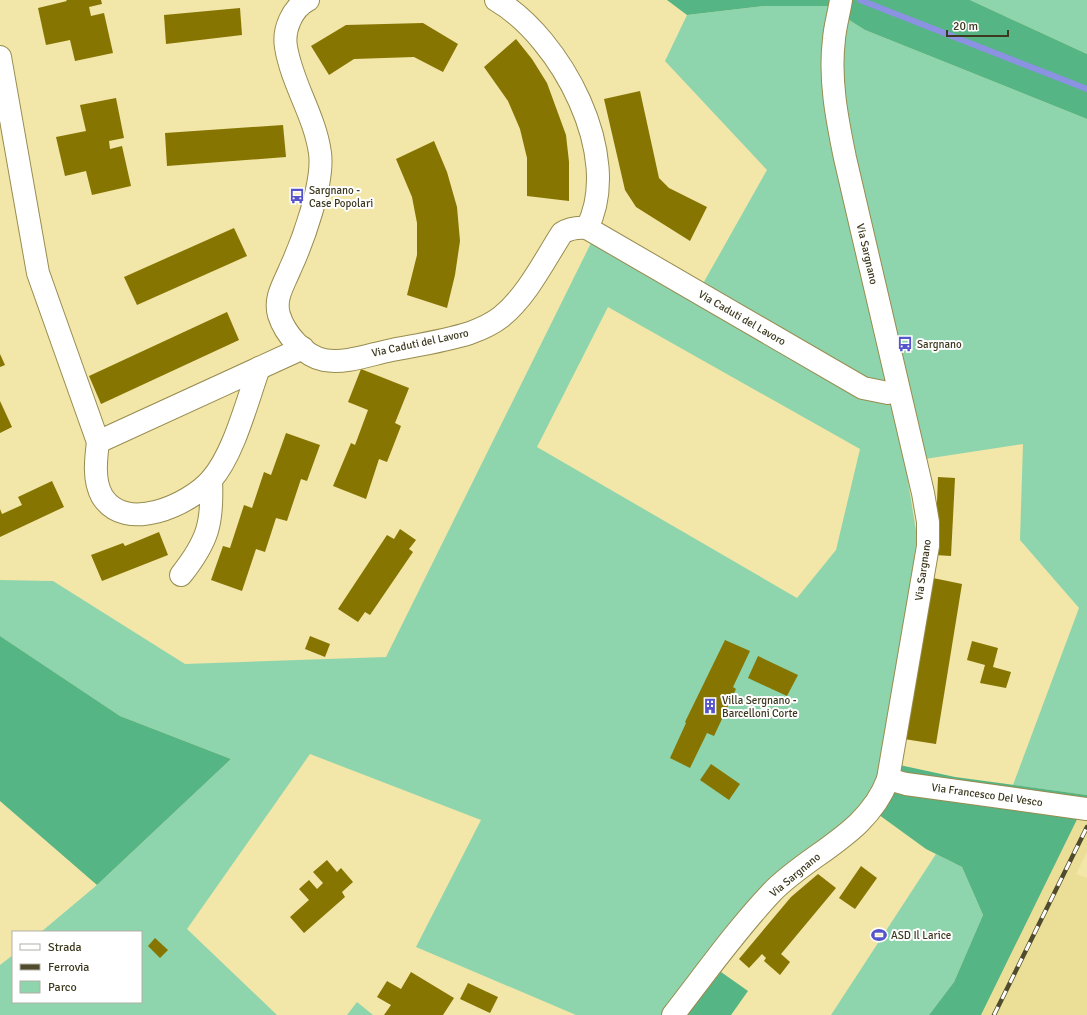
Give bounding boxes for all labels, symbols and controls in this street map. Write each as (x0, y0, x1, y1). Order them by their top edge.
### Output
scale bar (947, 12, 1008, 38)
text: 20 m (953, 19, 978, 34)
place label: Sargnano - Case Popolari (309, 184, 373, 210)
bus stop icon: Sargnano - Case Popolari (288, 187, 306, 205)
street label: Via Sargnano (854, 222, 880, 286)
street label: Via Caduti del Lavoro (696, 288, 788, 348)
street label: Via Caduti del Lavoro (370, 326, 470, 360)
bus stop icon: Sargnano (896, 335, 914, 353)
place label: Sargnano (917, 338, 962, 351)
street label: Via Sargnano (912, 538, 934, 602)
place label: Villa Sergnano - Barcelloni Corte (722, 694, 798, 720)
building icon: Villa Sergnano - Barcelloni Corte (701, 697, 719, 715)
street label: Via Francesco Del Vesco (931, 781, 1044, 809)
street label: Via Sargnano (767, 850, 823, 900)
sports icon: ASD Il Larice (870, 926, 888, 944)
place label: ASD Il Larice (891, 929, 951, 942)
legend (12, 931, 142, 1003)
text: Strada (48, 940, 82, 955)
text: Ferrovia (48, 960, 89, 975)
text: Parco (48, 980, 77, 995)

